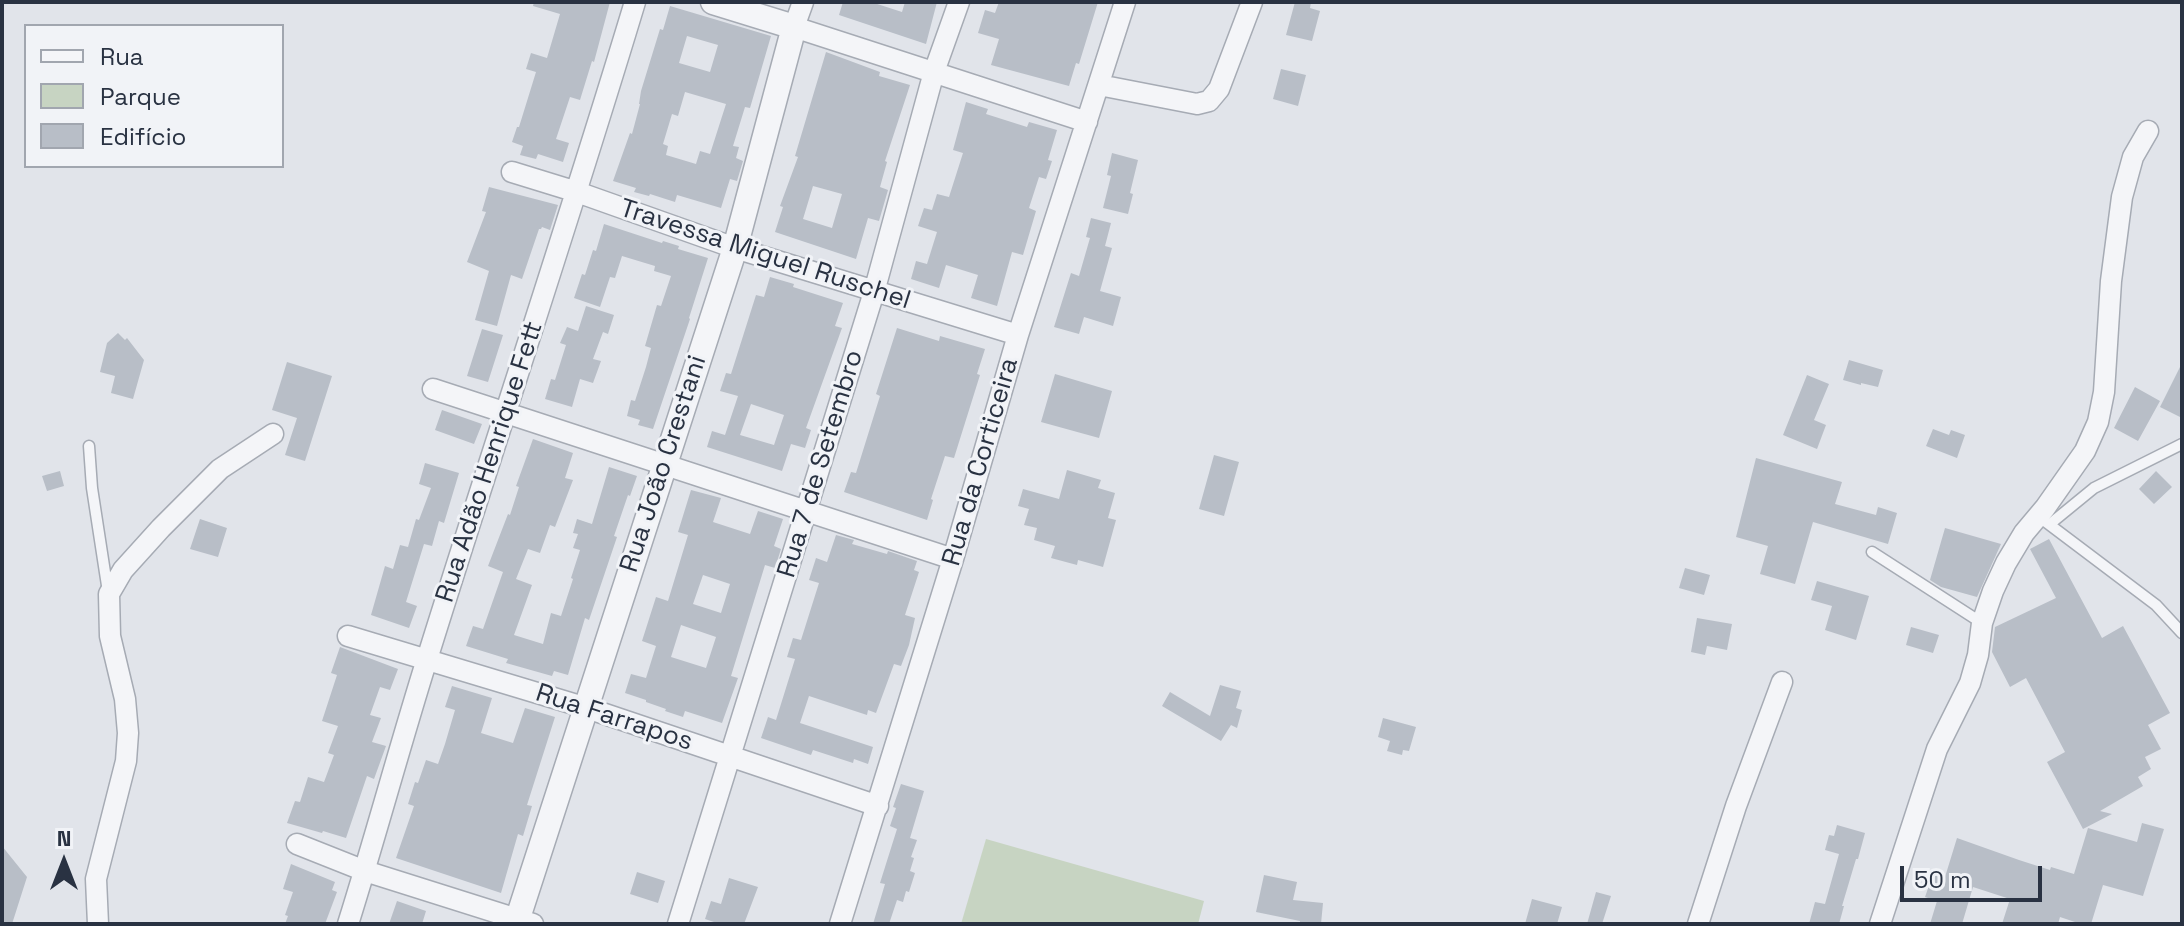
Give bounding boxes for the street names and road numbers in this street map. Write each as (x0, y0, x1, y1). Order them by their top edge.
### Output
street label: Travessa Miguel Ruschel (616, 193, 914, 317)
street label: Rua Adão Henrique Fett (430, 318, 550, 606)
street label: Rua 7 de Setembro (772, 346, 870, 582)
street label: Rua João Crestani (614, 352, 714, 576)
street label: Rua da Corticeira (936, 354, 1026, 570)
street label: Rua Farrapos (531, 678, 697, 758)

